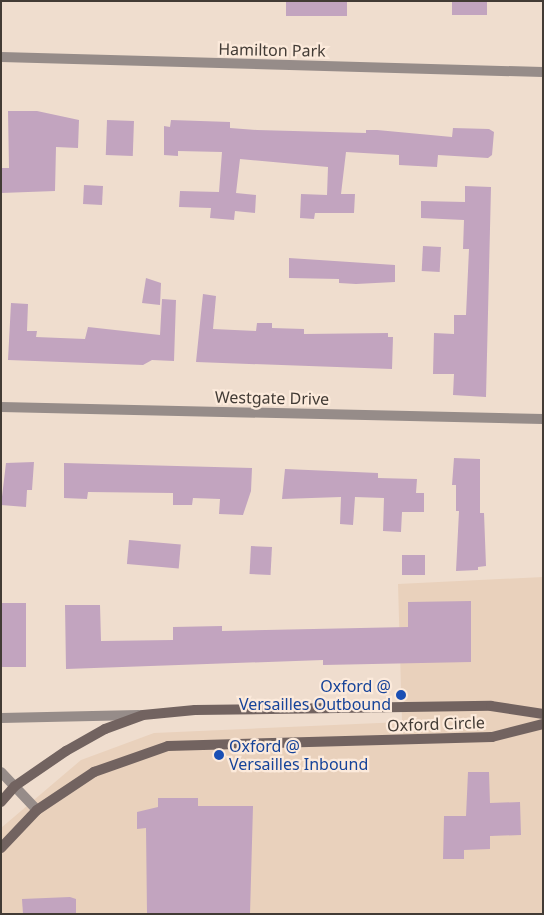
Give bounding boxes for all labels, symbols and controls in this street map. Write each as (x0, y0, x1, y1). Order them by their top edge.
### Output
street label: Hamilton Park (218, 39, 326, 61)
street label: Westgate Drive (215, 387, 329, 409)
place label: Oxford @ Versailles Outbound (239, 676, 391, 714)
marker: Oxford @ Versailles Outbound (395, 689, 407, 701)
street label: Oxford Circle (387, 713, 485, 735)
place label: Oxford @ Versailles Inbound (229, 736, 368, 774)
marker: Oxford @ Versailles Inbound (213, 749, 225, 761)

